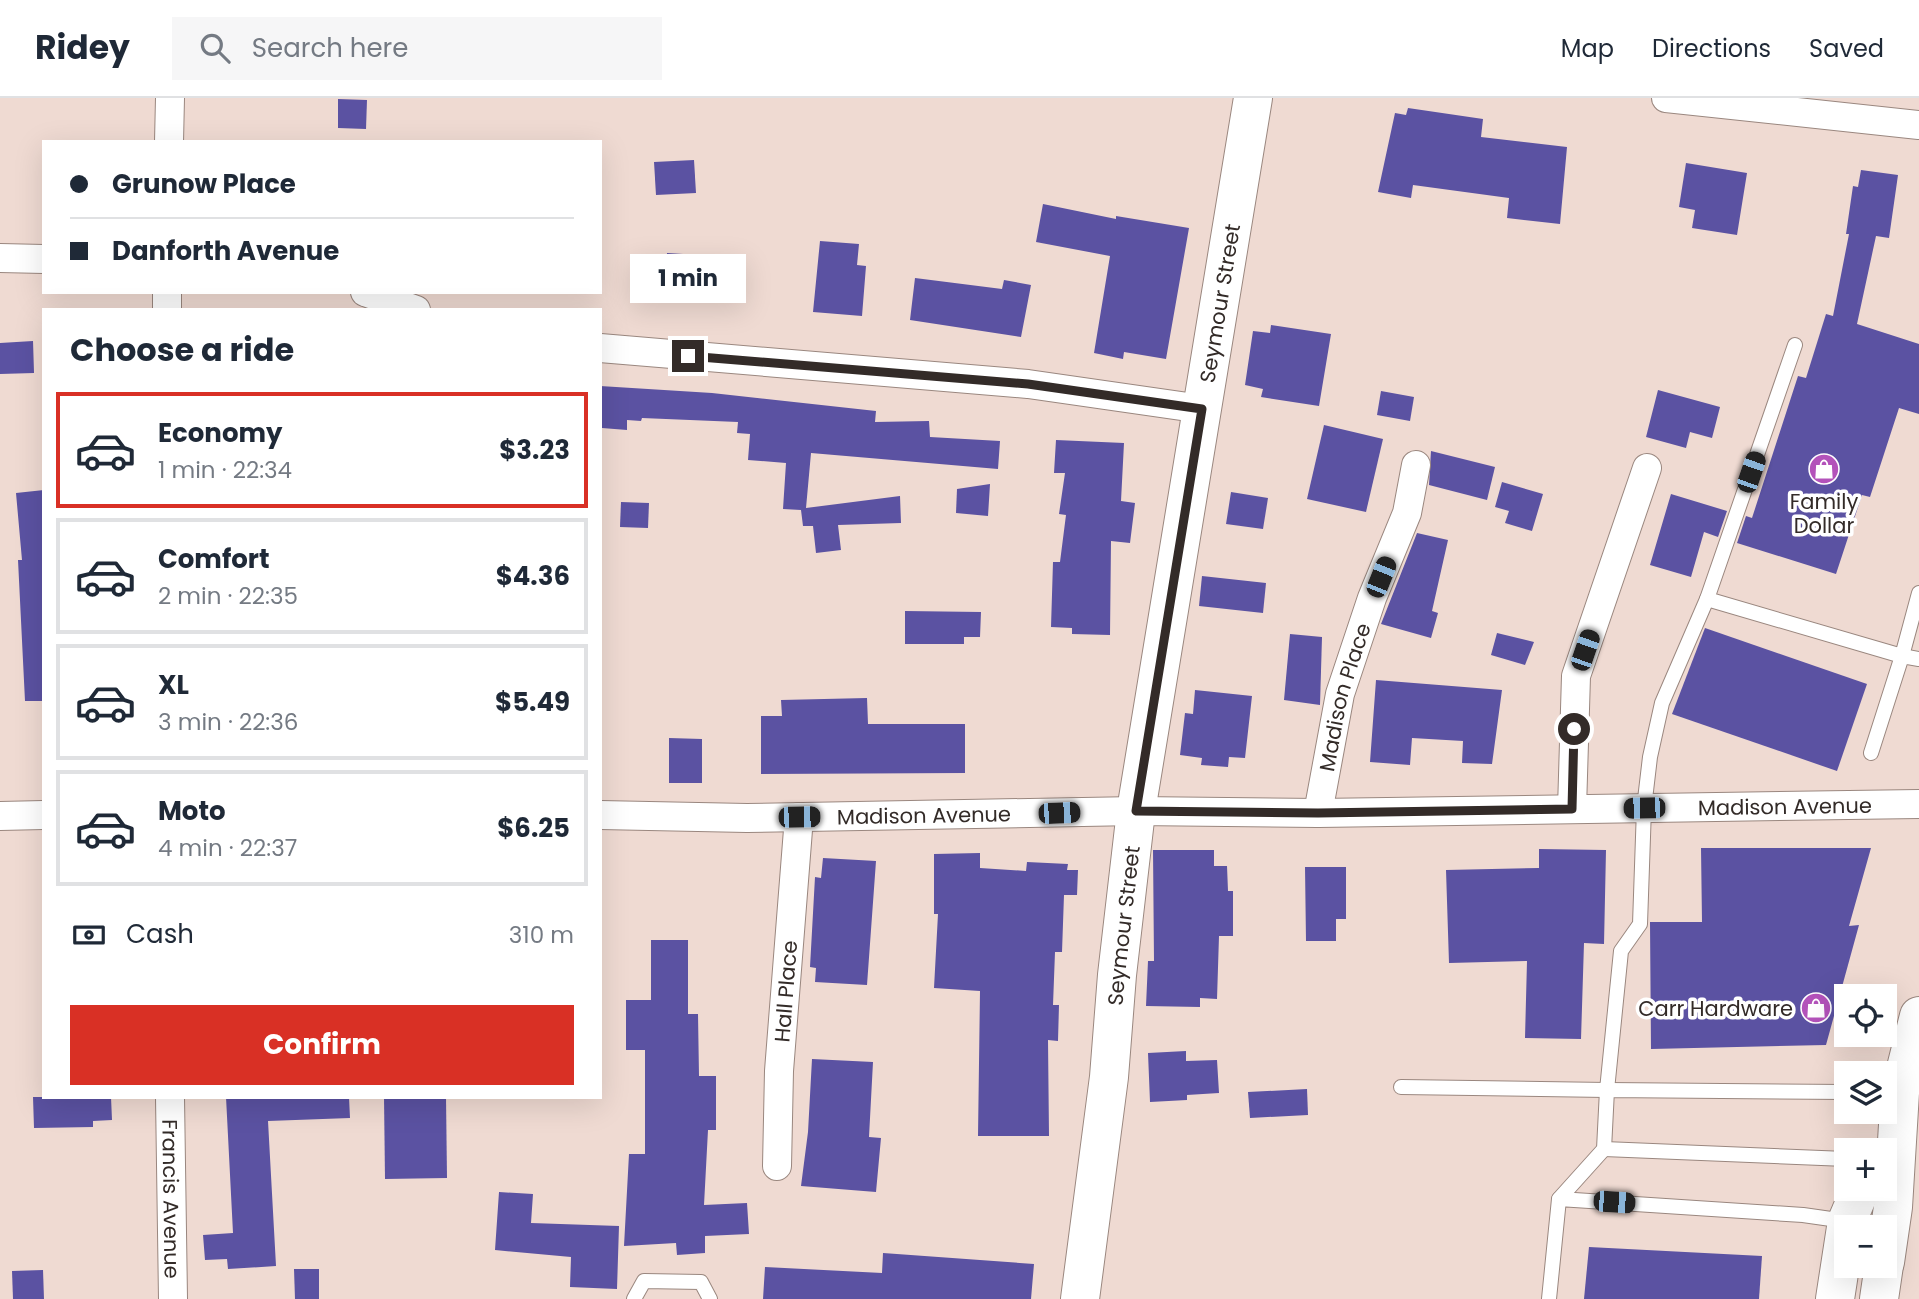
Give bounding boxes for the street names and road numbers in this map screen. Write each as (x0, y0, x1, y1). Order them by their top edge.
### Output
street label: Seymour Street (1192, 221, 1247, 385)
street label: Madison Place (1312, 619, 1377, 774)
street label: Madison Avenue (1698, 790, 1872, 822)
street label: Madison Avenue (837, 799, 1011, 831)
street label: Seymour Street (1100, 844, 1146, 1007)
street label: Hall Place (767, 939, 804, 1043)
street label: Francis Avenue (156, 1119, 187, 1279)

